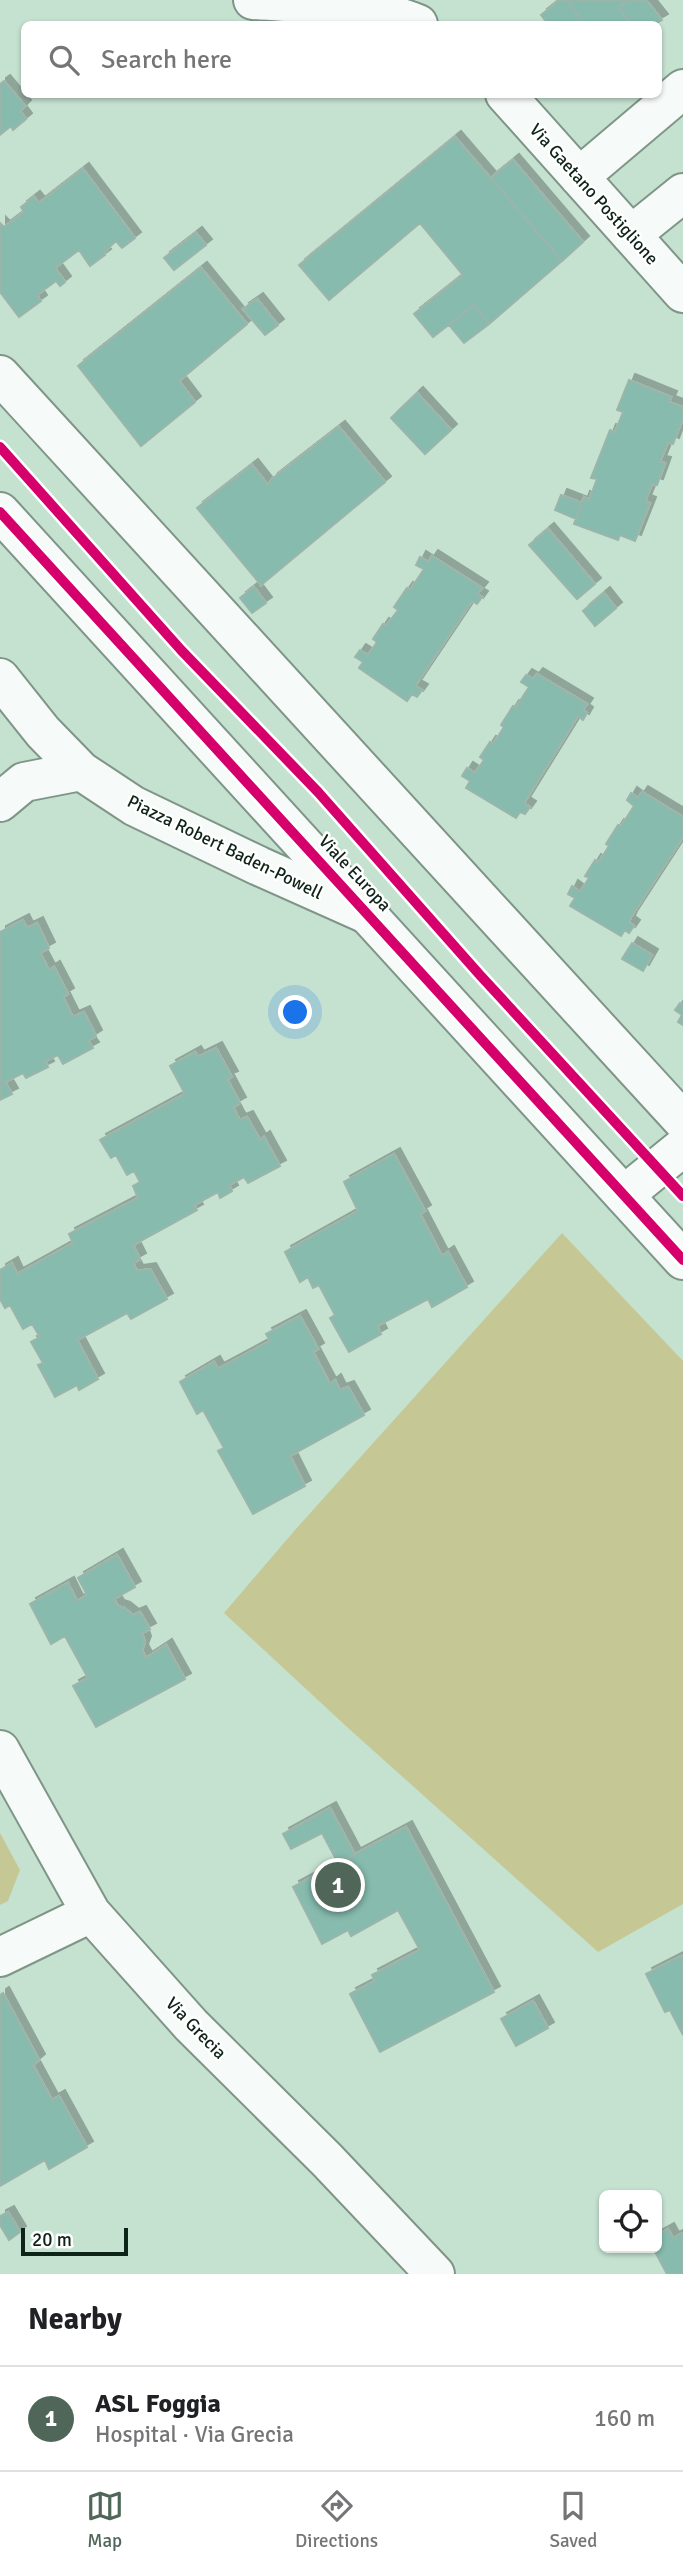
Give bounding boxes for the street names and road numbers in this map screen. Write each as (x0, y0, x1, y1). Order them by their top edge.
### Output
street label: Via Gaetano Postiglione (525, 119, 663, 269)
street label: Piazza Robert Baden-Powell (124, 790, 326, 904)
street label: Viale Europa (314, 830, 396, 916)
street label: Via Grecia (161, 1992, 231, 2064)

